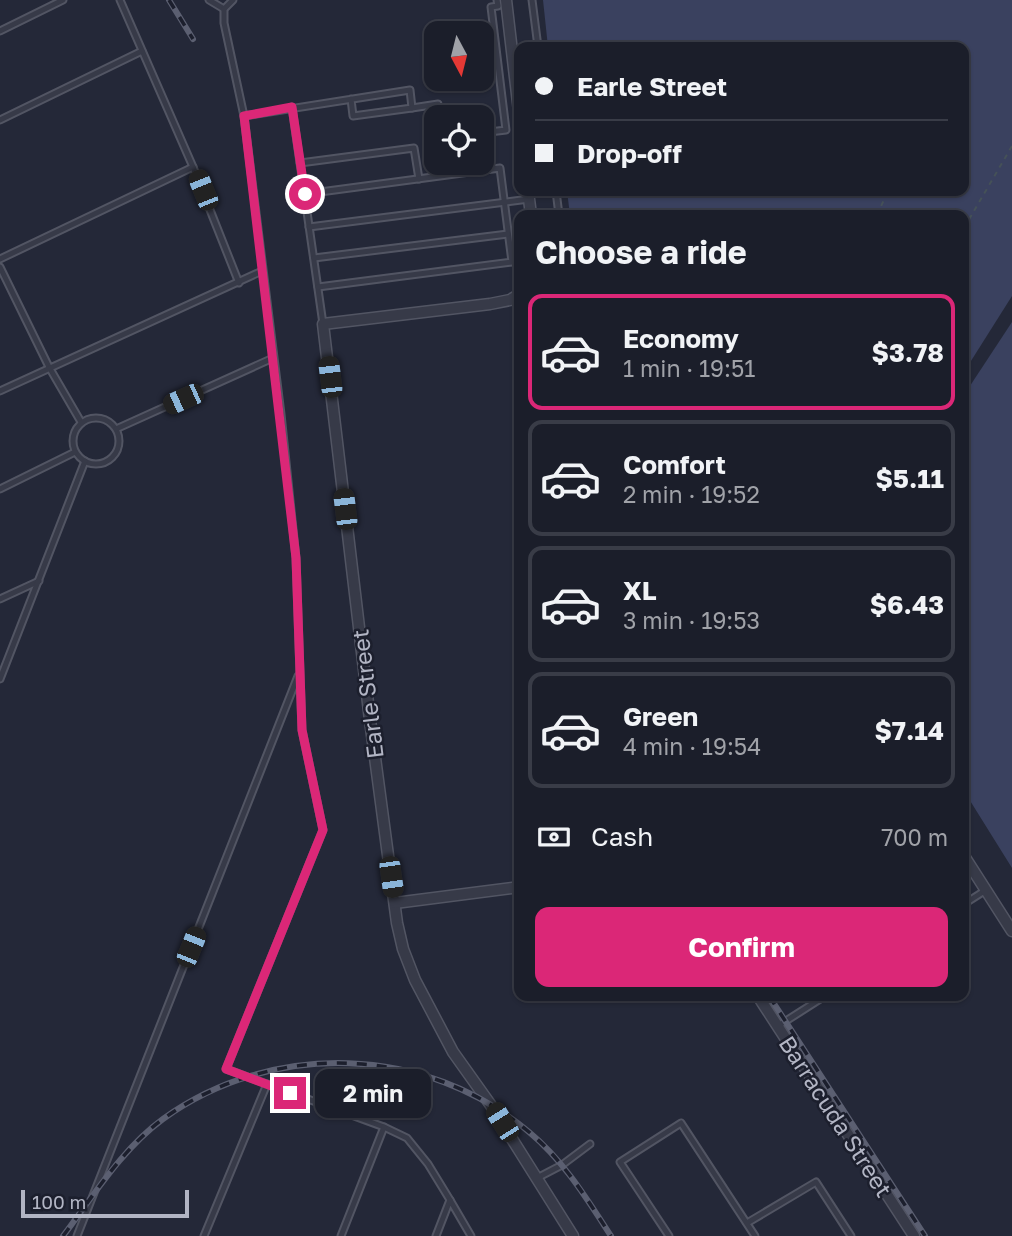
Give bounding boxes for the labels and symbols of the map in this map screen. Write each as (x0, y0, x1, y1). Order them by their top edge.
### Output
north arrow (424, 21, 494, 91)
car (186, 167, 221, 213)
route start (289, 178, 321, 210)
car (318, 355, 343, 399)
car (160, 381, 207, 417)
car (333, 487, 358, 531)
street label: Earle Street (345, 628, 389, 760)
car (378, 855, 405, 899)
car (174, 924, 209, 970)
street label: Barracuda Street (773, 1030, 899, 1202)
callout: 2 min (314, 1068, 430, 1118)
route end (274, 1077, 306, 1109)
car (482, 1099, 523, 1145)
scale bar (21, 1187, 189, 1219)

